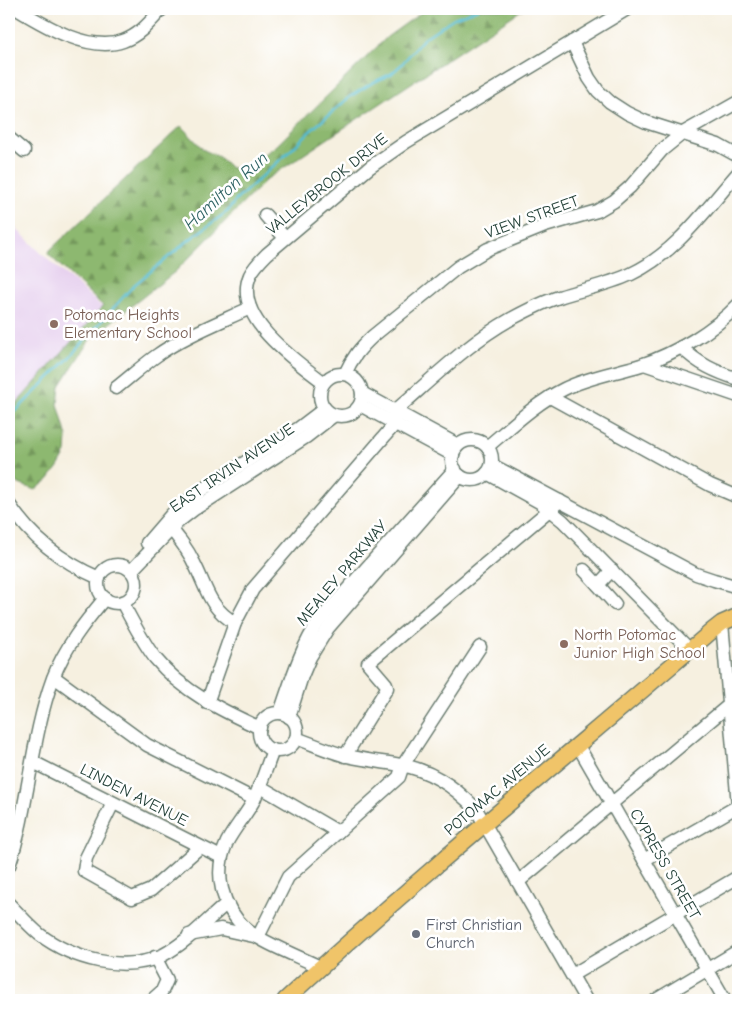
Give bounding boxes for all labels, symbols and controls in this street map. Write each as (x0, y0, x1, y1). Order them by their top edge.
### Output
street label: VALLEYBROOK DRIVE (263, 129, 391, 238)
water label: Hamilton Run (179, 148, 273, 234)
street label: VIEW STREET (483, 192, 582, 242)
place label: Potomac Heights Elementary School (64, 306, 192, 342)
marker: Potomac Heights Elementary School (48, 318, 60, 330)
street label: EAST IRVIN AVENUE (166, 420, 298, 516)
street label: MEALEY PARKWAY (293, 516, 392, 629)
place label: North Potomac Junior High School (574, 626, 705, 662)
marker: North Potomac Junior High School (558, 638, 570, 650)
street label: POTOMAC AVENUE (441, 740, 554, 839)
street label: LINDEN AVENUE (77, 760, 191, 830)
street label: CYPRESS STREET (626, 805, 704, 923)
place label: First Christian Church (426, 916, 522, 952)
marker: First Christian Church (410, 928, 422, 940)

